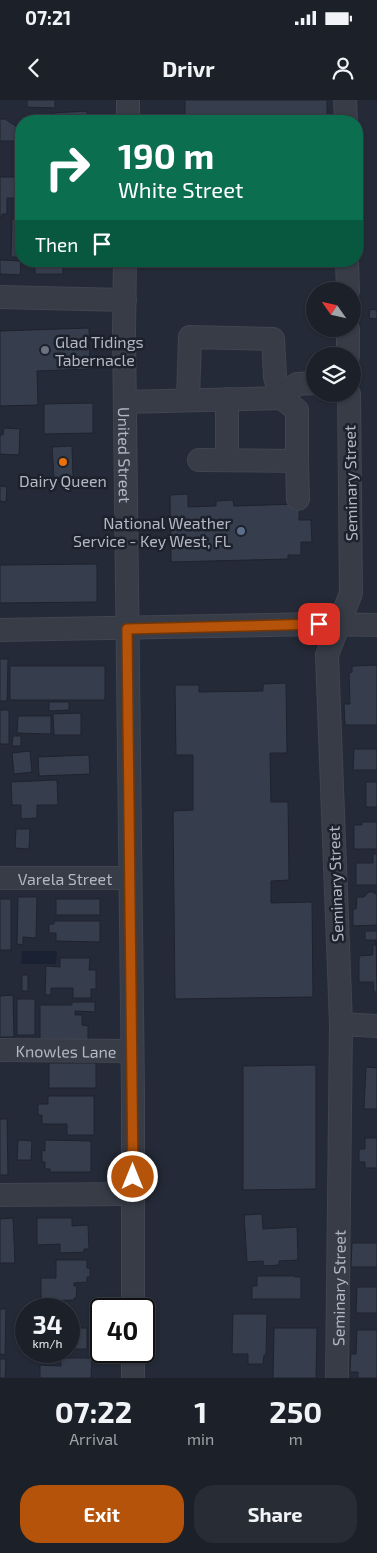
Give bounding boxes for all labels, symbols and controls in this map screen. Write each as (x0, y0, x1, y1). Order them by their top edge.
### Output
text: 07:21 (25, 6, 71, 29)
icon: back (20, 54, 48, 82)
icon: person (329, 54, 357, 82)
text: Drivr (162, 55, 215, 81)
text: 190 m (118, 134, 214, 176)
icon: right (35, 135, 100, 200)
text: White Street (118, 176, 243, 202)
icon: arrive (88, 230, 116, 258)
text: Then (35, 233, 78, 256)
north arrow (306, 282, 361, 338)
map controls (306, 282, 361, 402)
place label: Glad Tidings Tabernacle (55, 332, 144, 369)
marker: Glad Tidings Tabernacle (39, 344, 51, 356)
button: layers (306, 347, 361, 402)
street label: United Street (115, 407, 136, 503)
street label: Seminary Street (339, 425, 361, 541)
marker: Dairy Queen (57, 456, 69, 468)
place label: Dairy Queen (19, 471, 107, 491)
place label: National Weather Service - Key West, FL (73, 513, 232, 550)
marker: National Weather Service - Key West, FL (235, 525, 247, 537)
pin (298, 603, 340, 645)
icon: arrive (305, 610, 333, 638)
street label: Seminary Street (323, 826, 347, 942)
street label: Varela Street (18, 869, 112, 888)
street label: Knowles Lane (15, 1041, 117, 1060)
position arrow (106, 1150, 158, 1202)
street label: Seminary Street (328, 1230, 348, 1346)
speed limit sign: 40 (90, 1298, 155, 1363)
text: 34 (32, 1309, 63, 1339)
text: km/h (33, 1336, 62, 1350)
text: 07:22 (55, 1393, 132, 1429)
text: 1 (194, 1393, 207, 1429)
text: 250 (269, 1393, 322, 1429)
text: Arrival (69, 1429, 118, 1448)
text: min (187, 1429, 214, 1448)
text: m (289, 1429, 303, 1448)
button: Exit (20, 1485, 184, 1543)
button: Share (194, 1485, 357, 1543)

